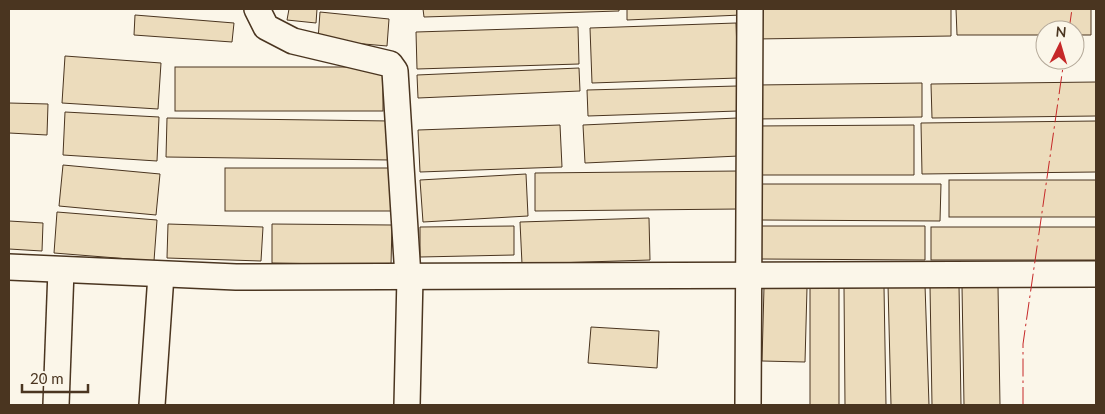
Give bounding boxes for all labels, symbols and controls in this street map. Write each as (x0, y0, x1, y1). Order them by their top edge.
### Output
north arrow (1035, 20, 1085, 70)
text: N (1055, 23, 1067, 40)
scale bar (22, 362, 89, 394)
text: 20 m (30, 369, 64, 387)

